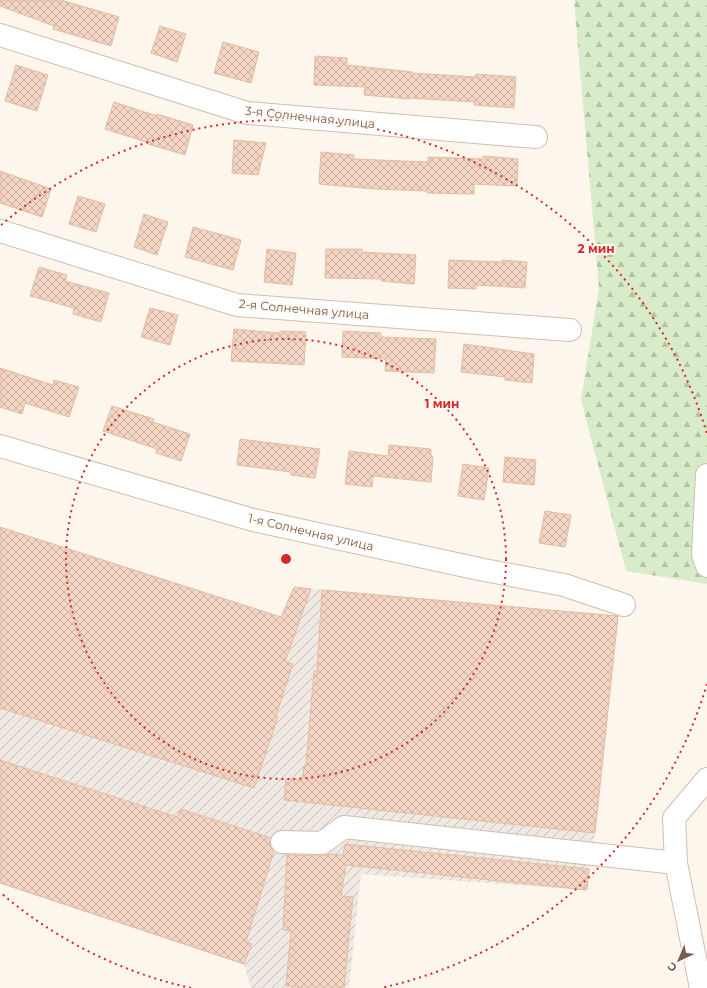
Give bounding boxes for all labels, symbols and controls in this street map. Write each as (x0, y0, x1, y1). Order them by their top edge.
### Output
street label: 3-я Солнечная улица (244, 103, 376, 131)
text: 2 мин (577, 241, 615, 256)
street label: 2-я Солнечная улица (238, 296, 370, 322)
text: 1 мин (425, 396, 459, 411)
street label: 1-я Солнечная улица (247, 510, 375, 554)
centre of rings (279, 552, 293, 566)
north arrow (659, 940, 699, 980)
text: С (664, 959, 680, 975)

